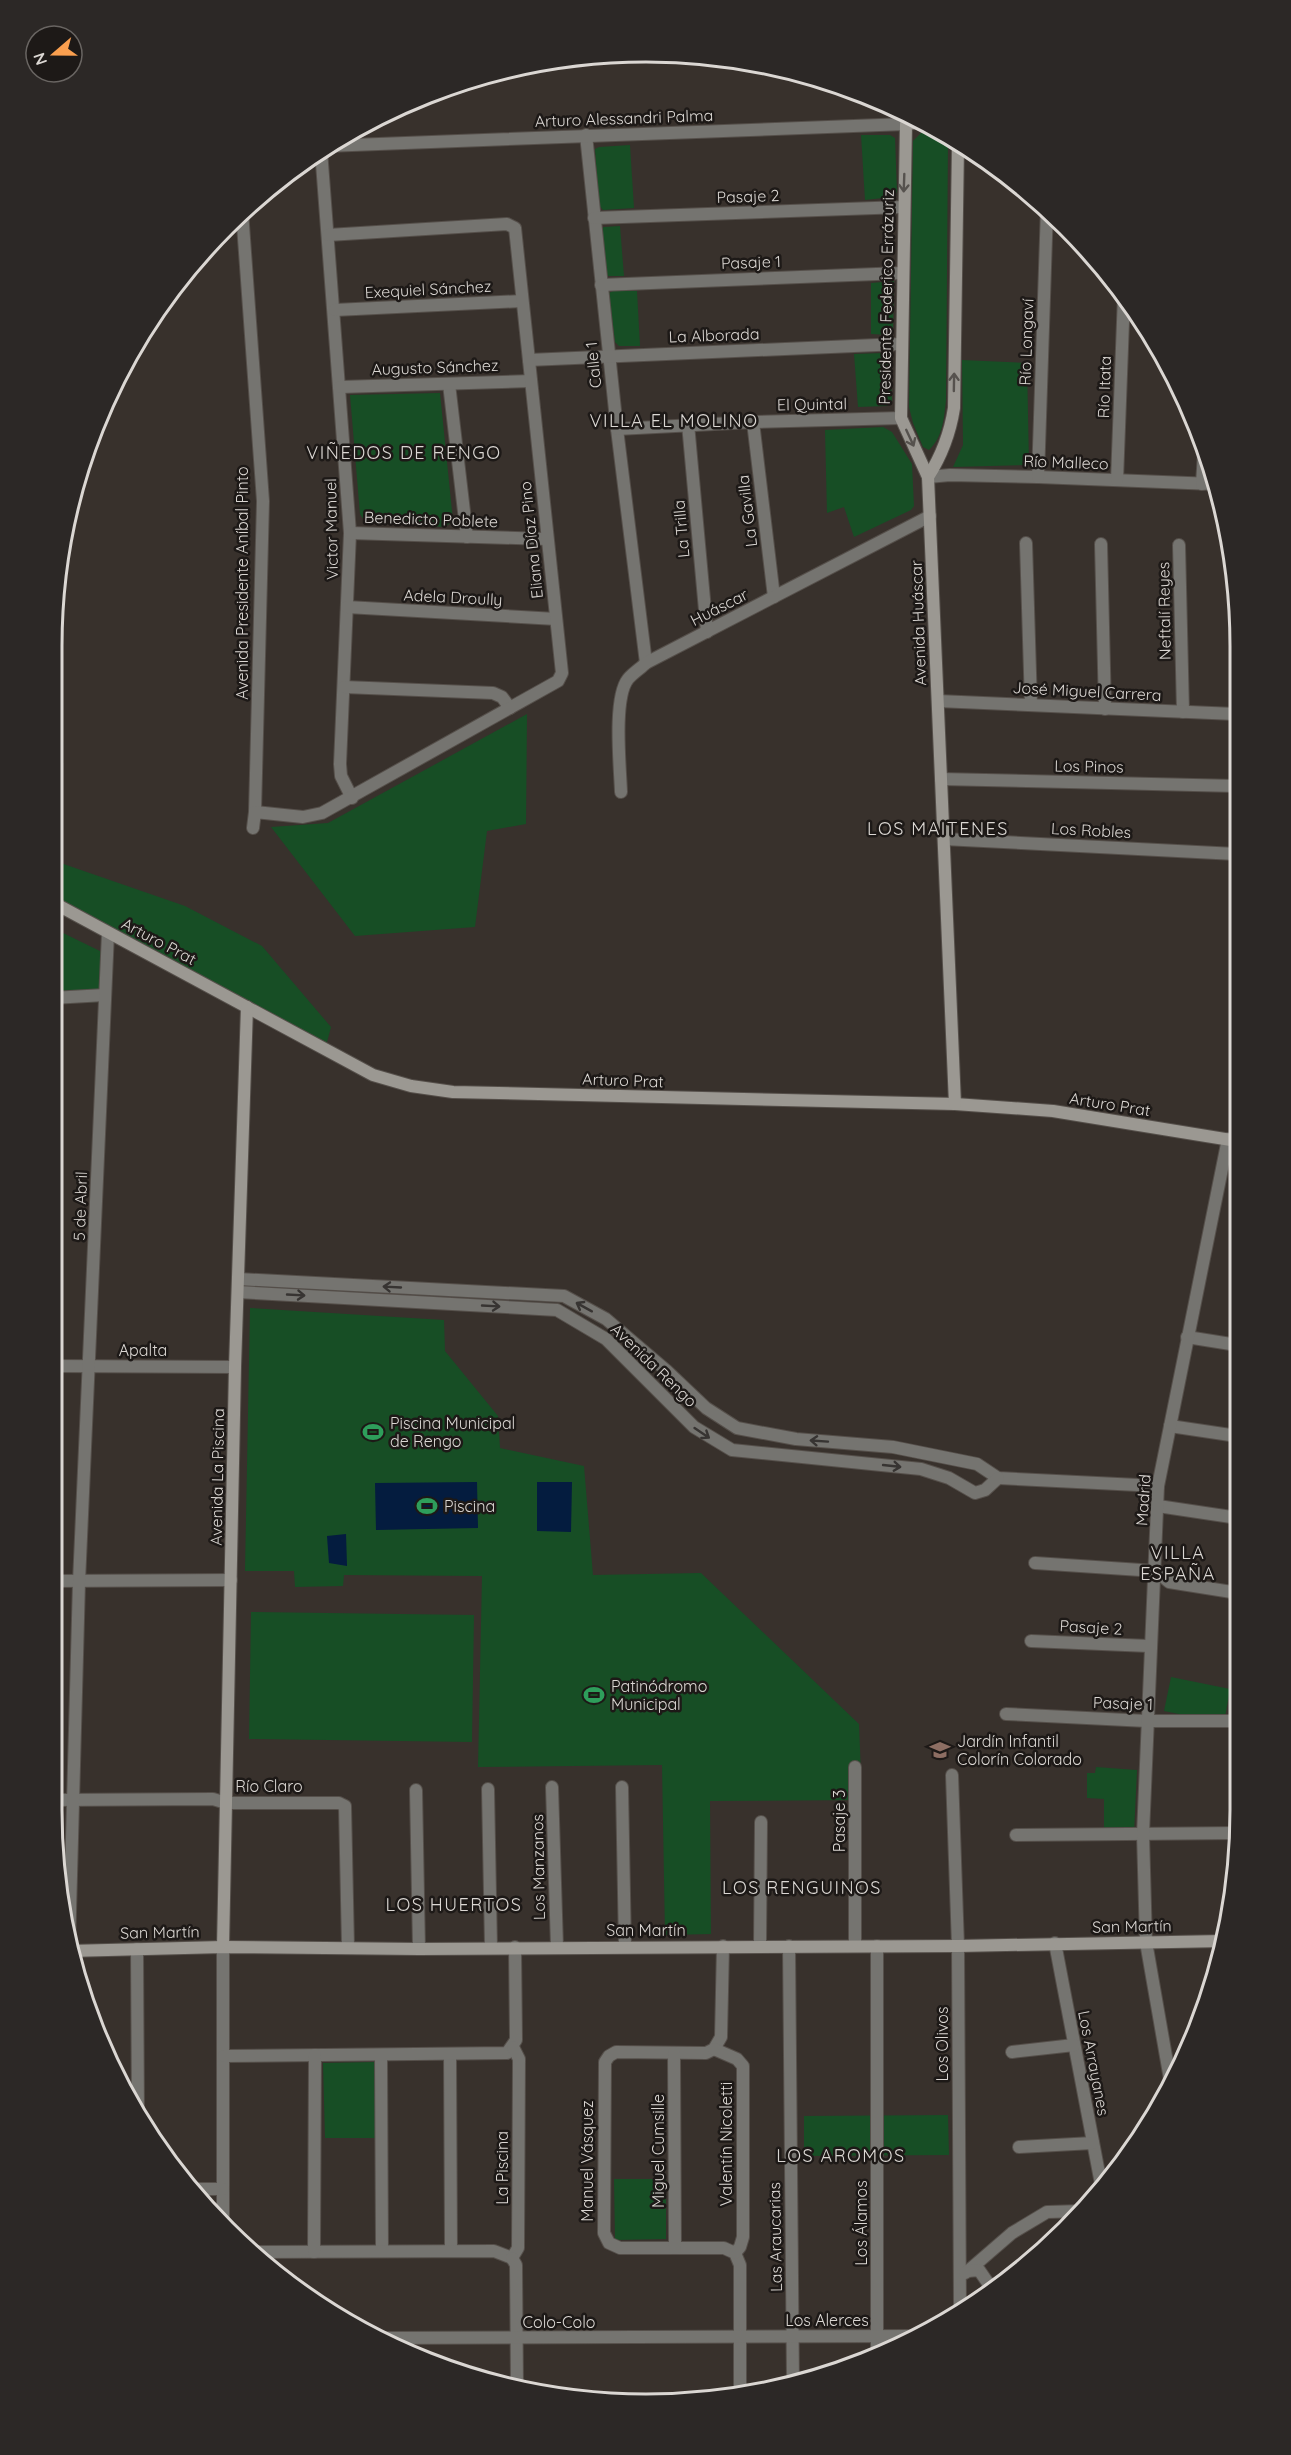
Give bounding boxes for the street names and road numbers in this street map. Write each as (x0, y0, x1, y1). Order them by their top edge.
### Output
street label: Arturo Alessandri Palma (534, 105, 714, 131)
street label: Pasaje 2 (716, 185, 780, 207)
street label: Presidente Federico Errázuriz (874, 189, 898, 405)
street label: Pasaje 1 (721, 251, 781, 273)
street label: Exequiel Sánchez (364, 276, 492, 302)
street label: Río Longaví (1014, 298, 1038, 386)
street label: La Alborada (668, 323, 760, 347)
street label: Calle 1 (581, 341, 605, 389)
street label: Augusto Sánchez (371, 355, 499, 379)
street label: Río Itata (1093, 355, 1115, 419)
street label: El Quintal (777, 393, 847, 415)
street label: Río Malleco (1023, 451, 1109, 473)
street label: Avenida Presidente Aníbal Pinto (232, 466, 252, 700)
street label: La Gavilla (733, 474, 761, 548)
street label: Victor Manuel (320, 478, 342, 580)
street label: Eliana Díaz Pino (515, 480, 547, 600)
street label: La Trilla (669, 499, 693, 559)
street label: Benedicto Poblete (364, 507, 498, 531)
street label: Avenida Huáscar (906, 560, 930, 686)
street label: Neftalí Reyes (1153, 562, 1175, 660)
street label: Adela Droully (403, 584, 503, 610)
street label: Huáscar (687, 584, 751, 630)
street label: José Miguel Carrera (1012, 677, 1162, 705)
street label: Los Pinos (1054, 755, 1124, 777)
street label: Los Robles (1050, 818, 1132, 842)
street label: Arturo Prat (118, 913, 200, 969)
street label: Arturo Prat (582, 1069, 664, 1091)
street label: Arturo Prat (1068, 1088, 1152, 1120)
street label: 5 de Abril (69, 1171, 91, 1241)
street label: Avenida Rengo (607, 1319, 701, 1411)
street label: Apalta (119, 1340, 167, 1360)
street label: Avenida La Piscina (206, 1408, 228, 1546)
street label: Madrid (1131, 1473, 1155, 1527)
street label: Pasaje 2 (1059, 1615, 1123, 1639)
street label: Pasaje 1 (1093, 1692, 1153, 1714)
street label: Río Claro (235, 1776, 303, 1796)
street label: Pasaje 3 (829, 1790, 849, 1852)
street label: Los Manzanos (527, 1814, 549, 1920)
street label: San Martín (1092, 1915, 1172, 1937)
street label: San Martín (606, 1920, 686, 1940)
street label: San Martín (120, 1921, 200, 1943)
street label: Los Olivos (932, 2007, 952, 2081)
street label: Los Arrayanes (1074, 2009, 1114, 2117)
street label: Valentín Nicoletti (716, 2082, 736, 2206)
street label: Miguel Cumsille (648, 2094, 668, 2208)
street label: Manuel Vásquez (577, 2100, 597, 2222)
street label: La Piscina (492, 2131, 512, 2205)
street label: Los Álamos (851, 2180, 871, 2266)
street label: Las Araucarias (764, 2182, 786, 2292)
street label: Los Alerces (785, 2310, 869, 2330)
street label: Colo-Colo (523, 2312, 595, 2332)

